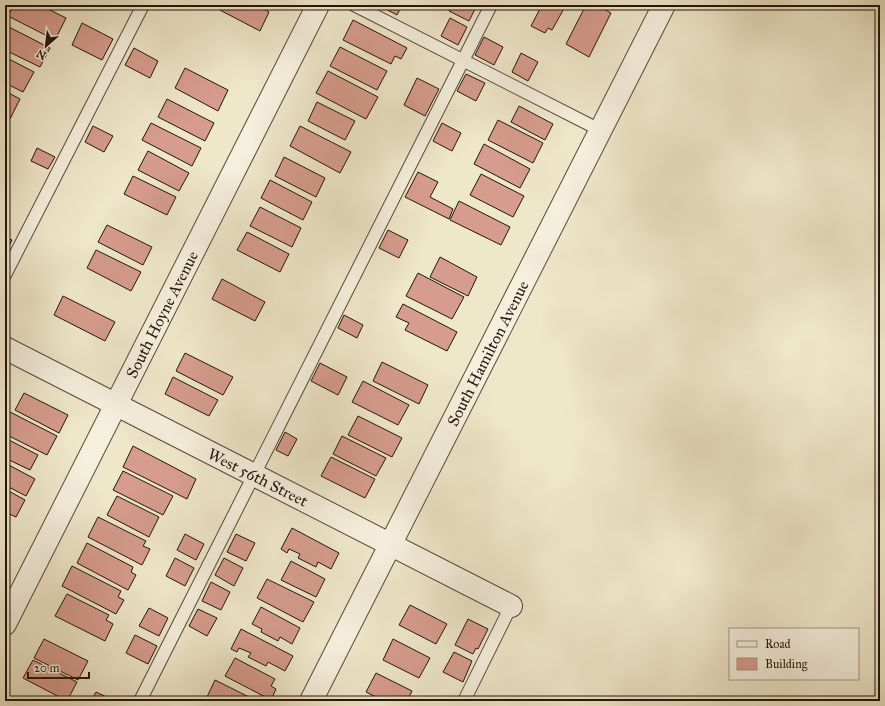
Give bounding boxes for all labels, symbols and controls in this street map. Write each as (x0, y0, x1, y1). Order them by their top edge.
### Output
north arrow (26, 26, 66, 66)
text: N (34, 46, 49, 62)
street label: South Hoyne Avenue (122, 247, 202, 381)
street label: South Hamilton Avenue (443, 277, 532, 429)
street label: West 56th Street (205, 444, 312, 510)
legend (729, 628, 859, 680)
text: Road (765, 637, 791, 651)
scale bar (28, 654, 89, 680)
text: Building (765, 657, 808, 672)
text: 20 m (34, 661, 60, 675)

